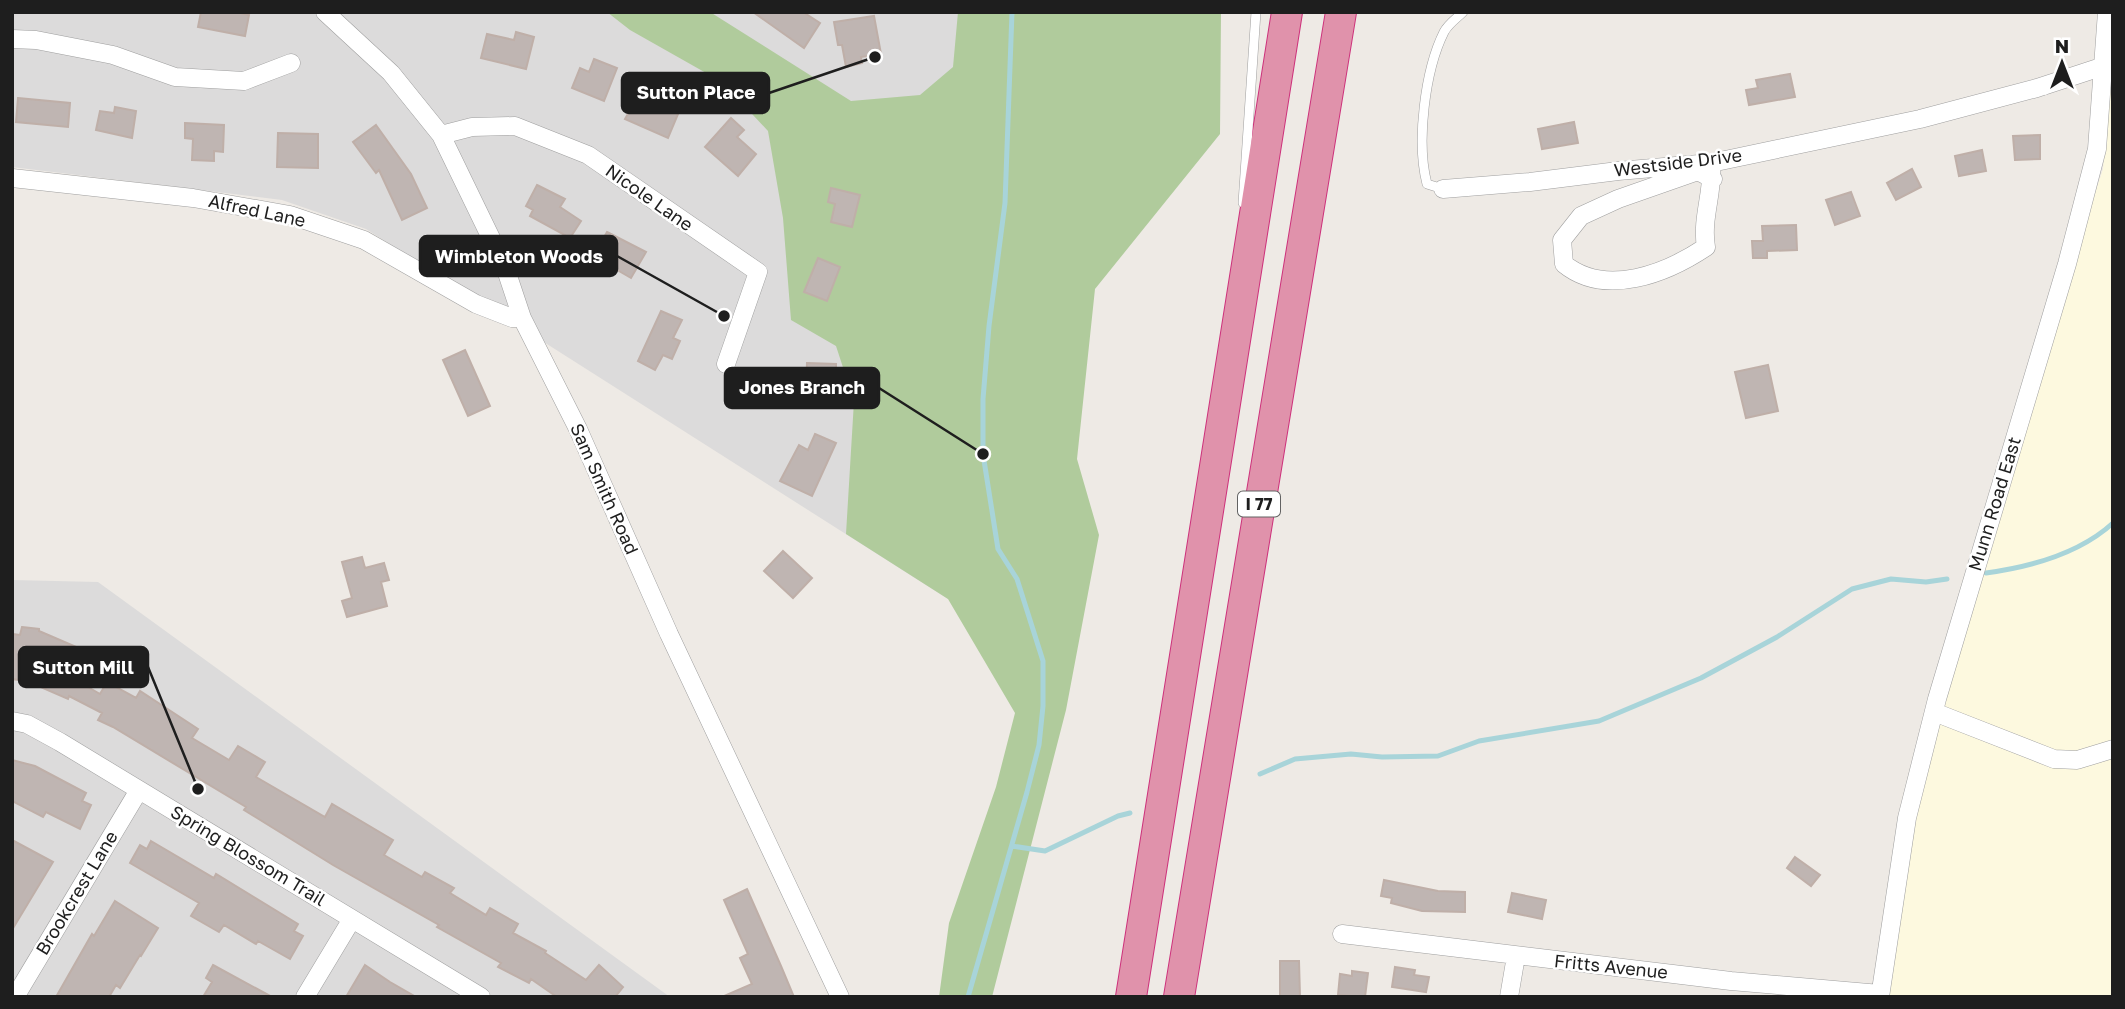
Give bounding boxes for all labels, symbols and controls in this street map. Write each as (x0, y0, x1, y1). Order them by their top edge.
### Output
north arrow (2027, 28, 2097, 98)
text: N (2055, 34, 2069, 57)
callout: Sutton Place (622, 73, 769, 113)
text: Sutton Place (637, 80, 755, 103)
street label: Westside Drive (1613, 143, 1743, 181)
street label: Nicole Lane (602, 159, 698, 235)
street label: Alfred Lane (207, 189, 308, 231)
callout: Wimbleton Woods (420, 236, 617, 276)
text: Wimbleton Woods (435, 244, 604, 267)
callout: Jones Branch (725, 368, 879, 408)
text: Jones Branch (739, 375, 865, 398)
street label: Sam Smith Road (566, 420, 644, 558)
street label: Munn Road East (1963, 434, 2025, 574)
road number: I 77 (1238, 491, 1280, 516)
callout: Sutton Mill (19, 647, 148, 687)
text: Sutton Mill (32, 655, 134, 678)
street label: Spring Blossom Trail (167, 800, 330, 910)
street label: Brookcrest Lane (30, 826, 122, 958)
street label: Fritts Avenue (1553, 949, 1669, 983)

